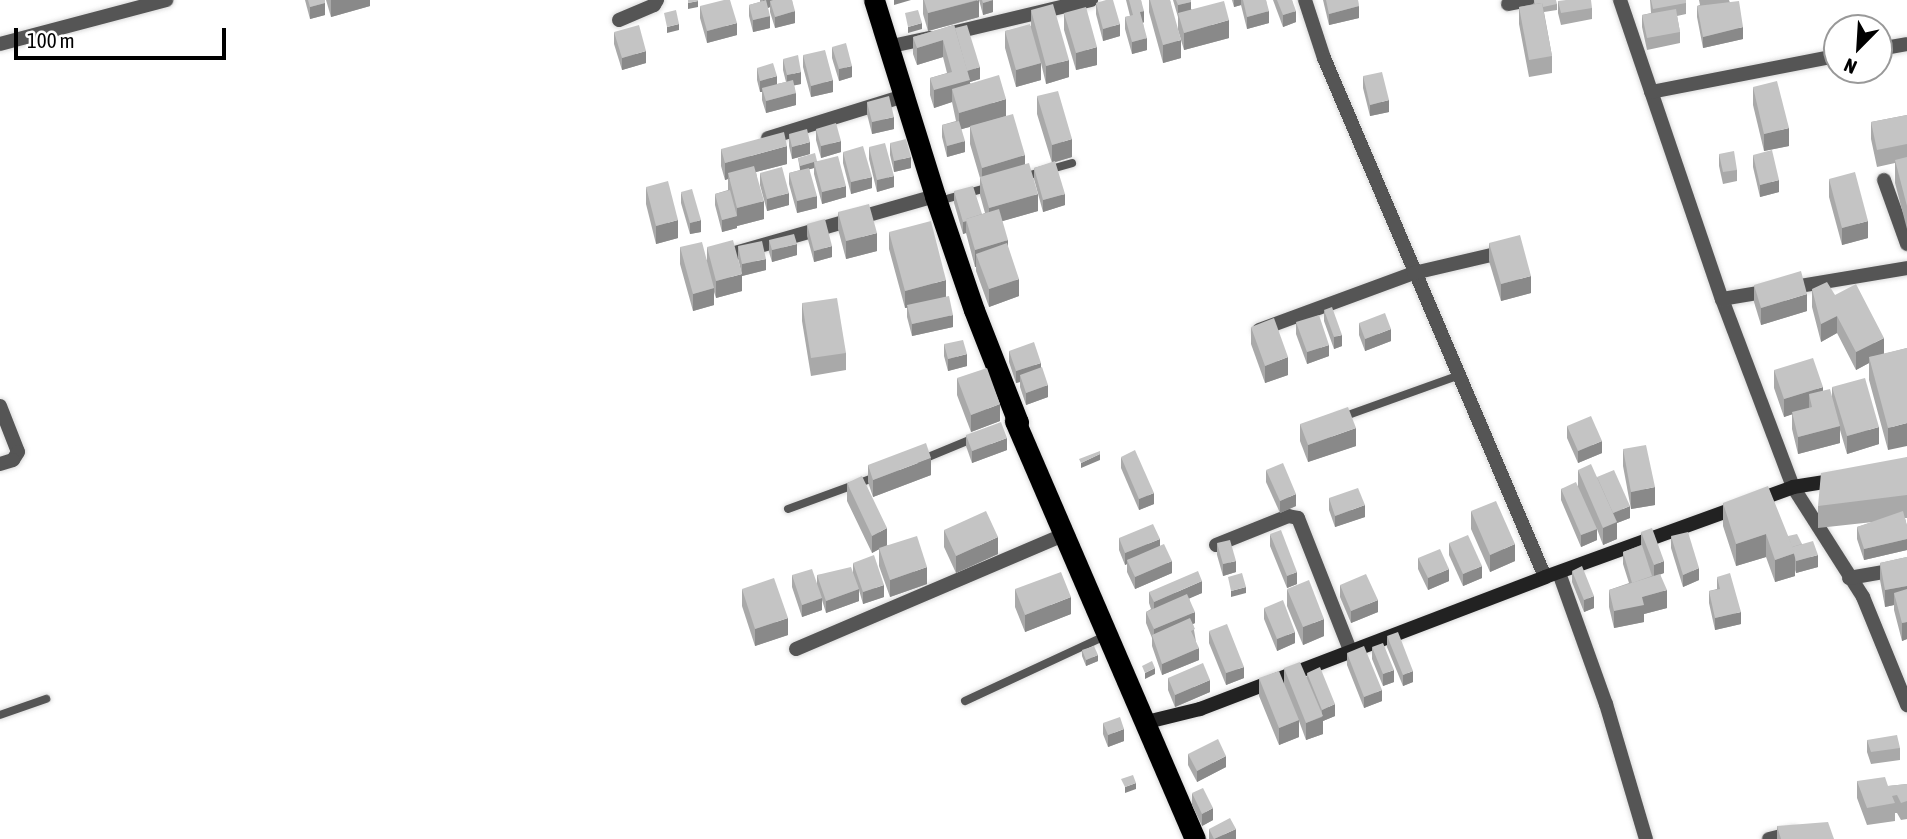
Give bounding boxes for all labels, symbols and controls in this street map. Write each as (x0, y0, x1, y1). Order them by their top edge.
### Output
scale bar (18, 14, 229, 58)
north arrow (1823, 14, 1893, 84)
text: 100 m (27, 28, 75, 52)
text: N (1841, 54, 1860, 79)

